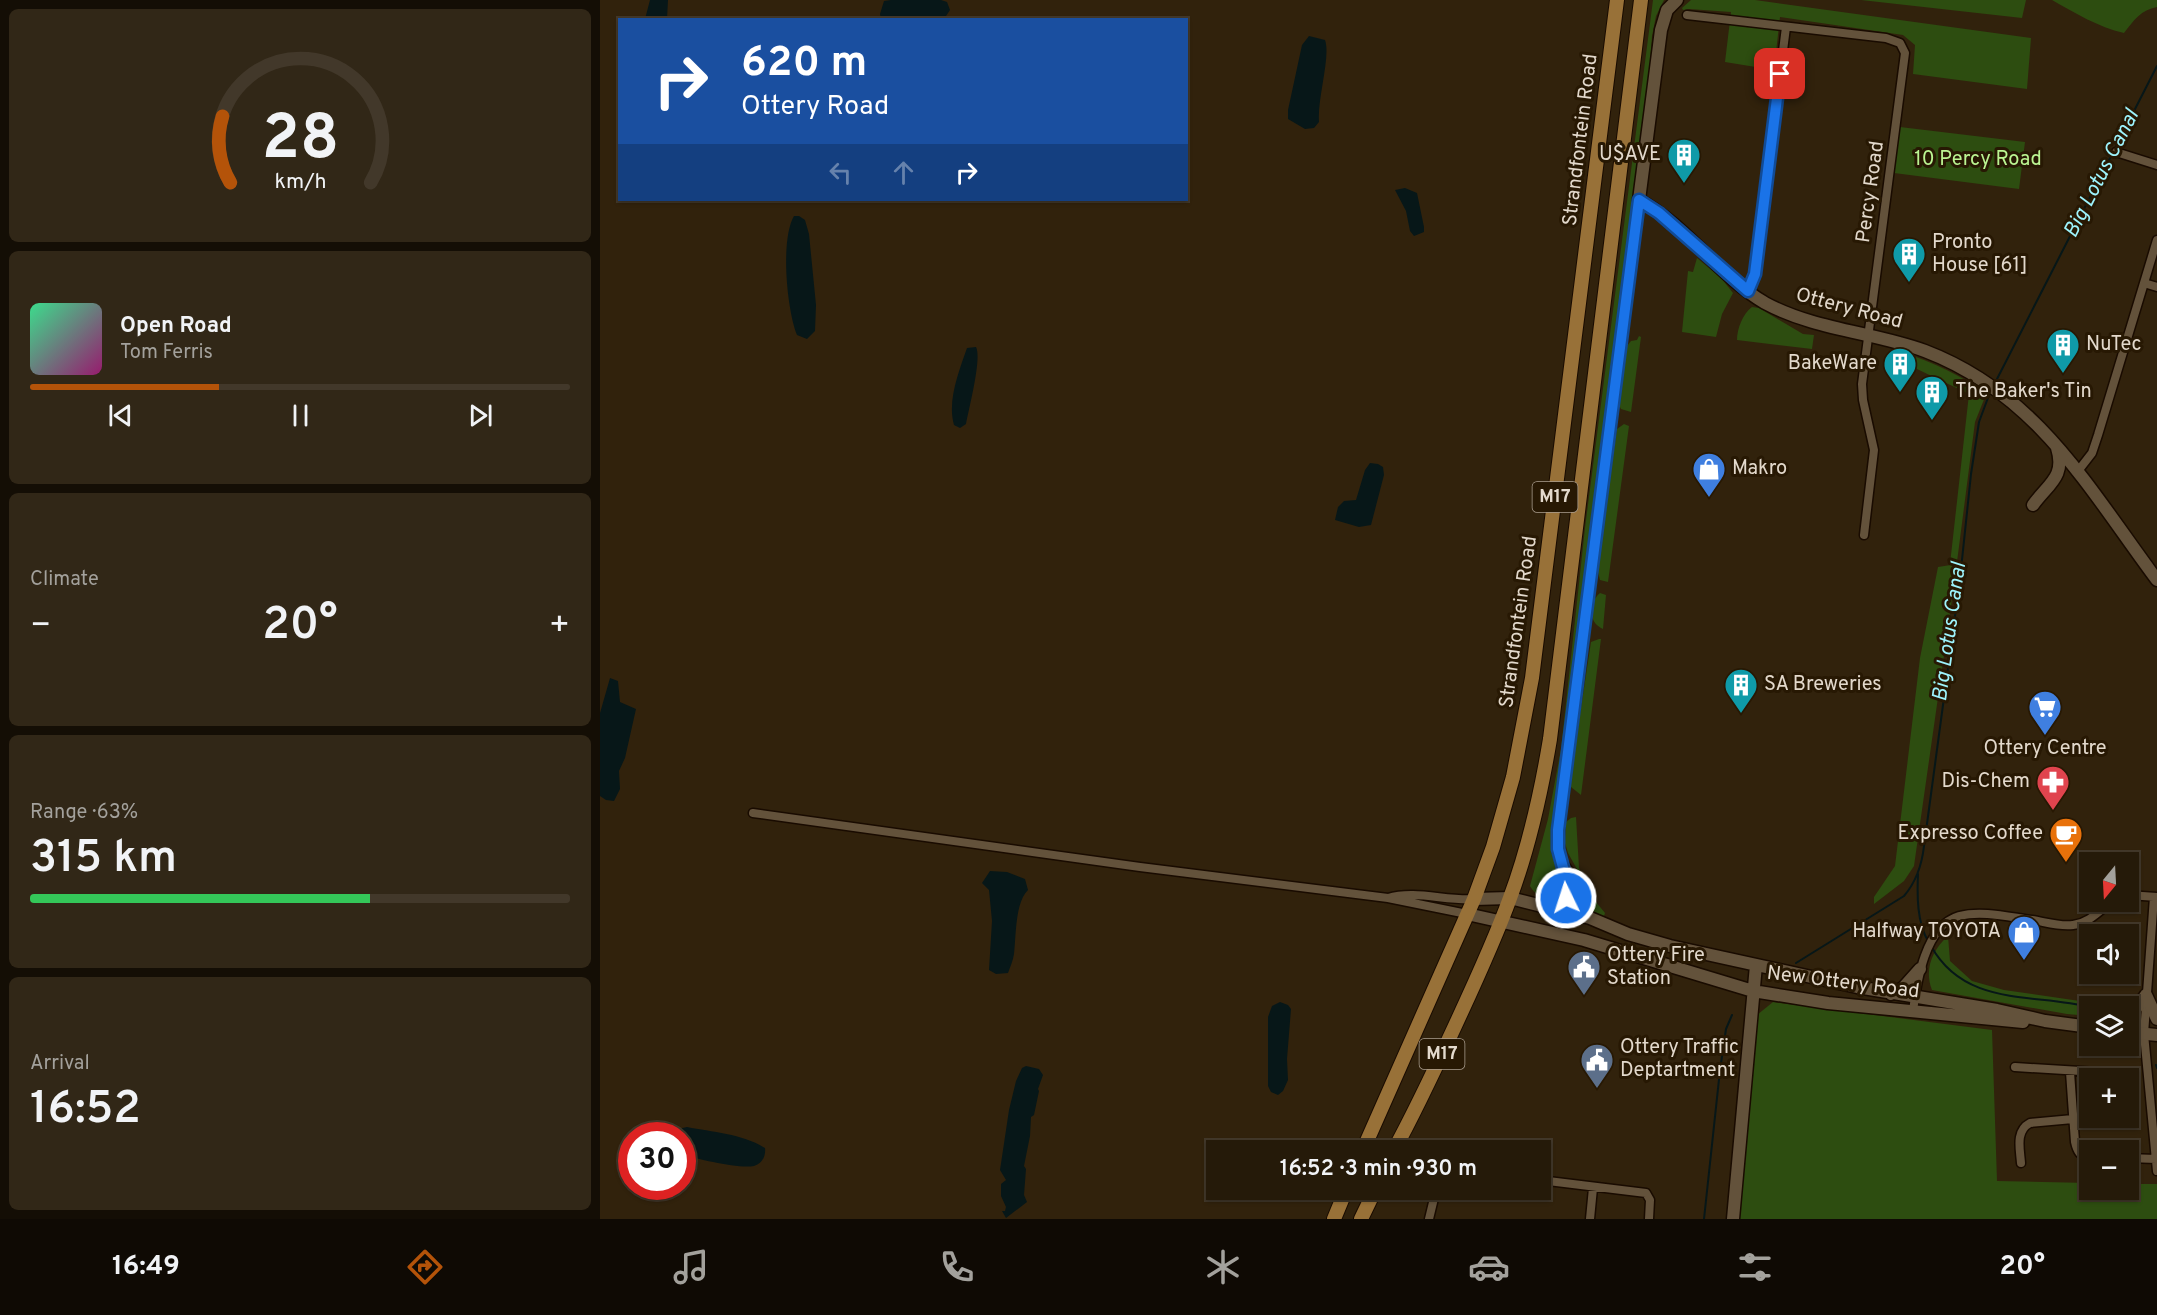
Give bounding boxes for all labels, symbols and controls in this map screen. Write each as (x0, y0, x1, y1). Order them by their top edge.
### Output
text: 620 m (741, 38, 867, 91)
icon: right (642, 42, 720, 120)
pin (1754, 48, 1805, 99)
street label: Strandfontein Road (1558, 52, 1604, 228)
icon: arrive (1763, 57, 1796, 90)
text: Ottery Road (741, 90, 889, 124)
text: 28 (261, 102, 339, 181)
water label: Big Lotus Canal (2058, 104, 2147, 243)
building icon: U$AVE (1666, 137, 1702, 184)
street label: Percy Road (1851, 139, 1891, 245)
place label: U$AVE (1599, 142, 1661, 168)
park label: 10 Percy Road (1914, 147, 2042, 173)
icon: left (824, 156, 857, 189)
icon: ahead (887, 156, 920, 189)
icon: right (950, 156, 983, 189)
text: km/h (274, 169, 326, 196)
place label: Pronto House [61] (1932, 230, 2028, 279)
building icon: Pronto House [61] (1891, 236, 1927, 283)
street label: Ottery Road (1793, 282, 1905, 336)
text: Open Road (120, 313, 232, 340)
building icon: NuTec (2045, 327, 2081, 374)
place label: NuTec (2086, 332, 2142, 358)
text: Tom Ferris (120, 340, 213, 366)
building icon: BakeWare (1882, 346, 1918, 393)
place label: BakeWare (1788, 351, 1877, 377)
building icon: The Baker's Tin (1914, 374, 1950, 421)
place label: The Baker's Tin (1955, 379, 2092, 405)
icon: previous (104, 399, 137, 432)
icon: pause (284, 399, 317, 432)
icon: next (464, 399, 497, 432)
shop icon: Makro (1691, 451, 1727, 498)
place label: Makro (1732, 456, 1787, 482)
road number: M17 (1532, 482, 1578, 512)
street label: Strandfontein Road (1494, 534, 1544, 710)
water label: Big Lotus Canal (1927, 559, 1973, 703)
text: Climate (30, 567, 99, 593)
text: 20° (262, 598, 338, 655)
text: − (30, 606, 51, 648)
text: + (549, 606, 570, 648)
building icon: SA Breweries (1723, 667, 1759, 714)
place label: SA Breweries (1764, 672, 1882, 698)
supermarket icon: Ottery Centre (2027, 689, 2063, 736)
place label: Ottery Centre (1983, 736, 2107, 762)
pharmacy icon: Dis-Chem (2035, 764, 2071, 811)
place label: Dis-Chem (1942, 769, 2030, 795)
text: Range · 63% (30, 800, 138, 826)
cafe icon: Expresso Coffee (2048, 816, 2084, 863)
place label: Expresso Coffee (1898, 821, 2043, 847)
text: 315 km (30, 831, 177, 888)
north arrow (2079, 852, 2139, 912)
map controls (2079, 852, 2139, 1200)
position arrow (1534, 866, 1598, 930)
shop icon: Halfway TOYOTA (2006, 914, 2042, 961)
place label: Halfway TOYOTA (1852, 919, 2001, 945)
button: sound (2079, 924, 2139, 984)
place label: Ottery Fire Station (1607, 943, 1705, 992)
public building icon: Ottery Fire Station (1566, 949, 1602, 996)
street label: New Ottery Road (1765, 961, 1921, 1005)
button: layers (2079, 996, 2139, 1056)
place label: Ottery Traffic Deptartment (1620, 1035, 1739, 1084)
road number: M17 (1420, 1039, 1464, 1069)
public building icon: Ottery Traffic Deptartment (1579, 1042, 1615, 1089)
text: Arrival (30, 1051, 90, 1077)
button: + (2079, 1068, 2139, 1128)
text: 16:52 (30, 1082, 141, 1139)
speed limit sign: 30 (618, 1122, 696, 1200)
button: − (2079, 1140, 2139, 1200)
text: 16:52 · 3 min · 930 m (1280, 1156, 1477, 1183)
icon: directions (404, 1246, 446, 1288)
icon: music (670, 1246, 712, 1288)
icon: phone (936, 1246, 978, 1288)
icon: climate (1202, 1246, 1244, 1288)
icon: car (1468, 1246, 1510, 1288)
icon: filters (1734, 1246, 1776, 1288)
text: 16:49 (112, 1250, 180, 1284)
text: 20° (1999, 1250, 2045, 1284)

